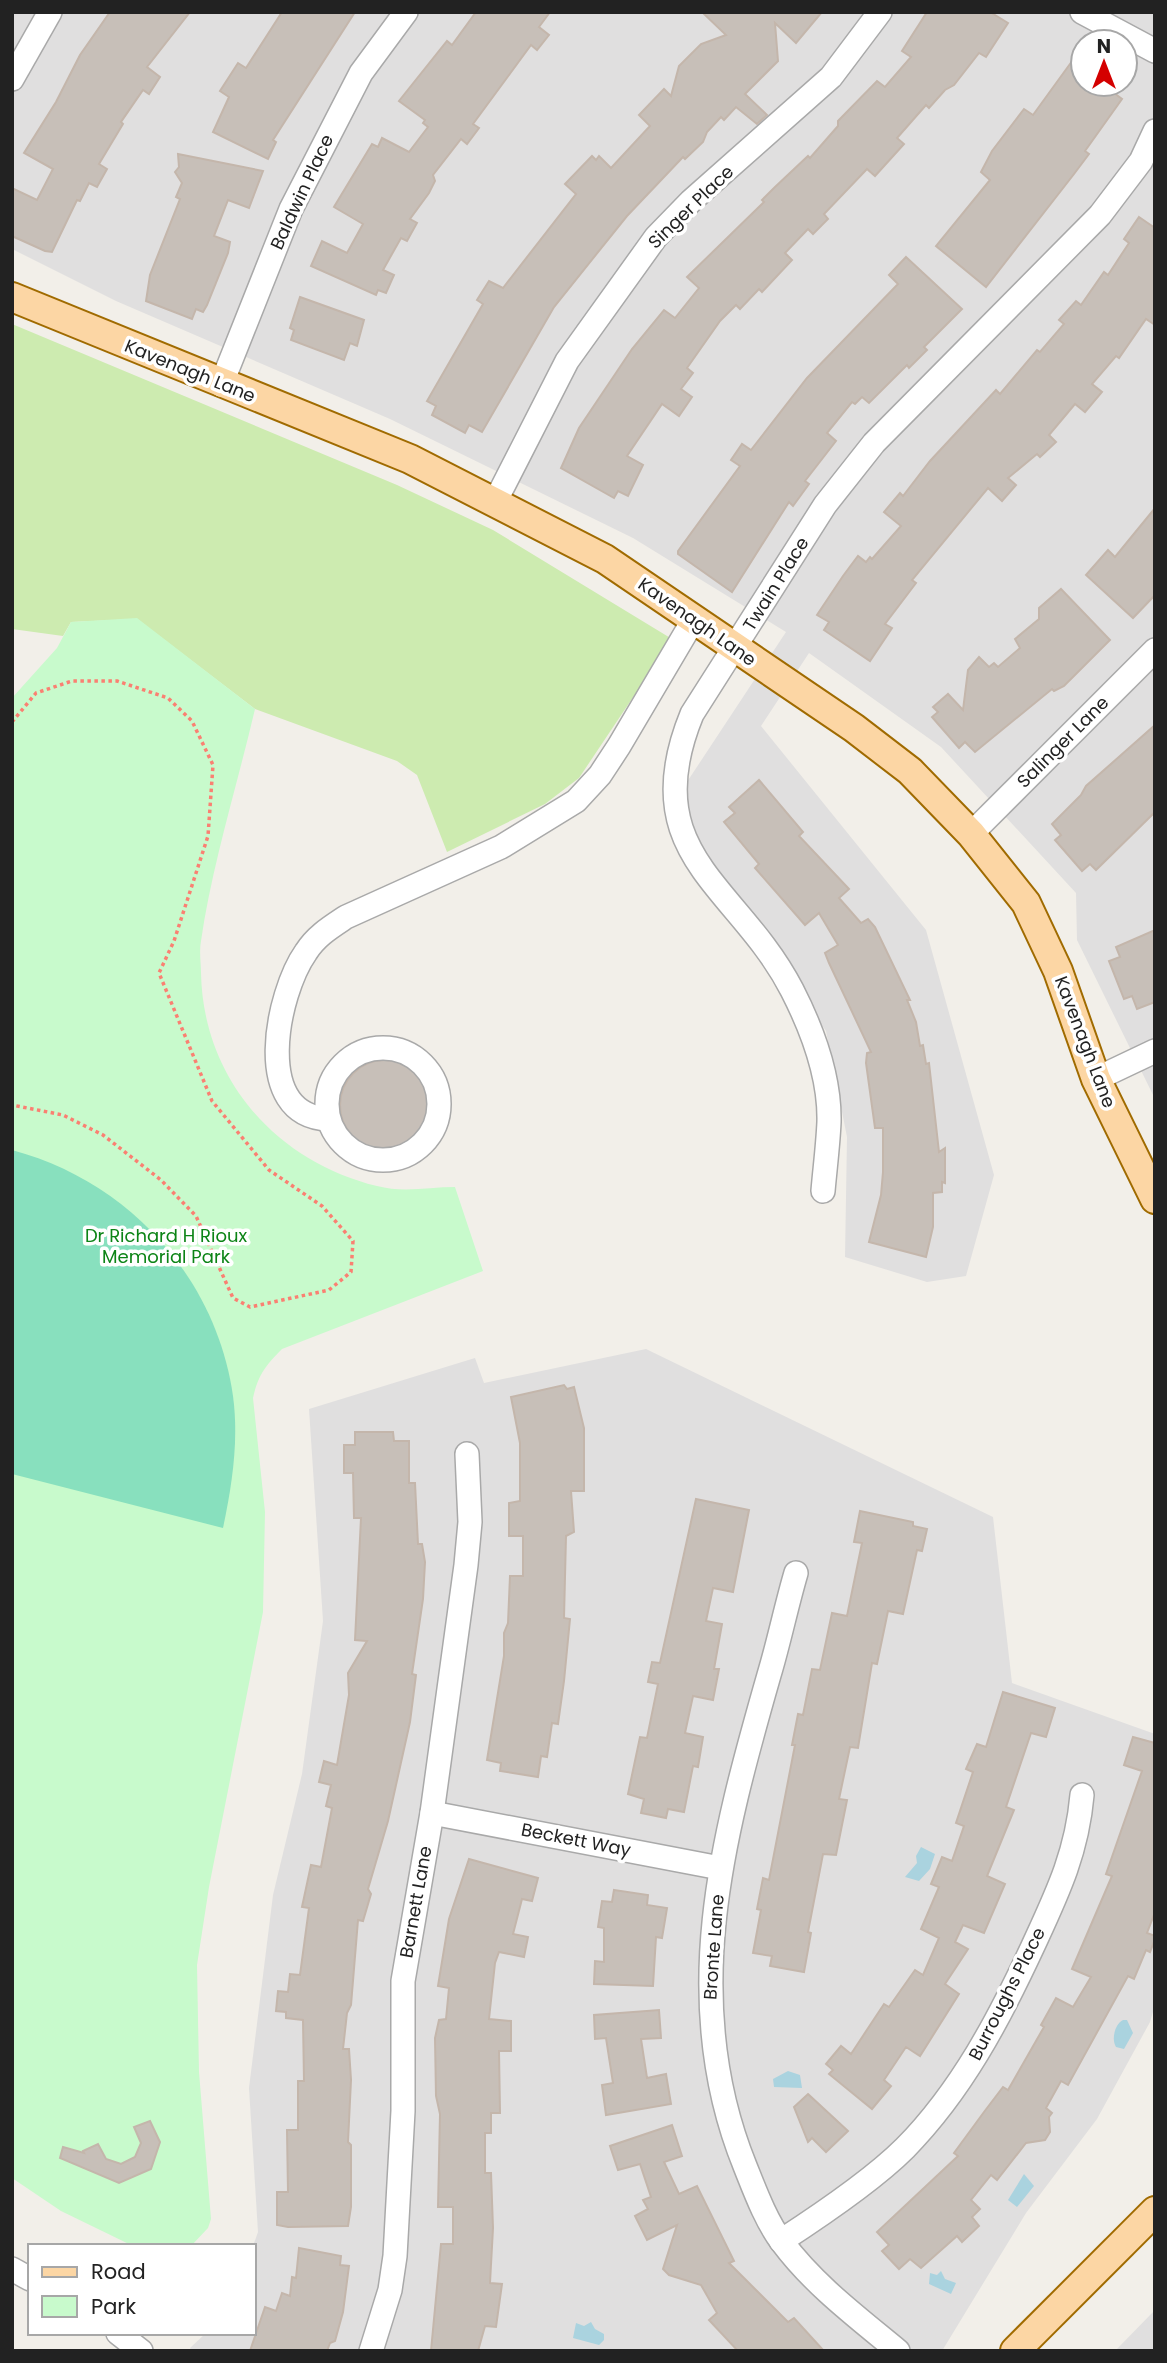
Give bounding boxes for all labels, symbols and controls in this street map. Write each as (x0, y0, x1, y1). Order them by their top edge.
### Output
north arrow (1069, 28, 1139, 98)
text: N (1097, 33, 1111, 60)
street label: Baldwin Place (264, 130, 339, 253)
street label: Singer Place (642, 159, 739, 254)
street label: Kavenagh Lane (121, 333, 259, 408)
street label: Twain Place (737, 532, 814, 636)
street label: Kavenagh Lane (633, 571, 761, 672)
street label: Salinger Lane (1011, 690, 1114, 793)
street label: Kavenagh Lane (1049, 972, 1122, 1111)
park label: Dr Richard H Rioux Memorial Park (85, 1223, 247, 1269)
street label: Beckett Way (519, 1817, 633, 1862)
street label: Barnett Lane (393, 1844, 438, 1960)
street label: Bronte Lane (697, 1893, 730, 2001)
street label: Burroughs Place (962, 1923, 1051, 2064)
legend (28, 2244, 256, 2335)
text: Road (91, 2257, 146, 2286)
text: Park (91, 2292, 136, 2321)

